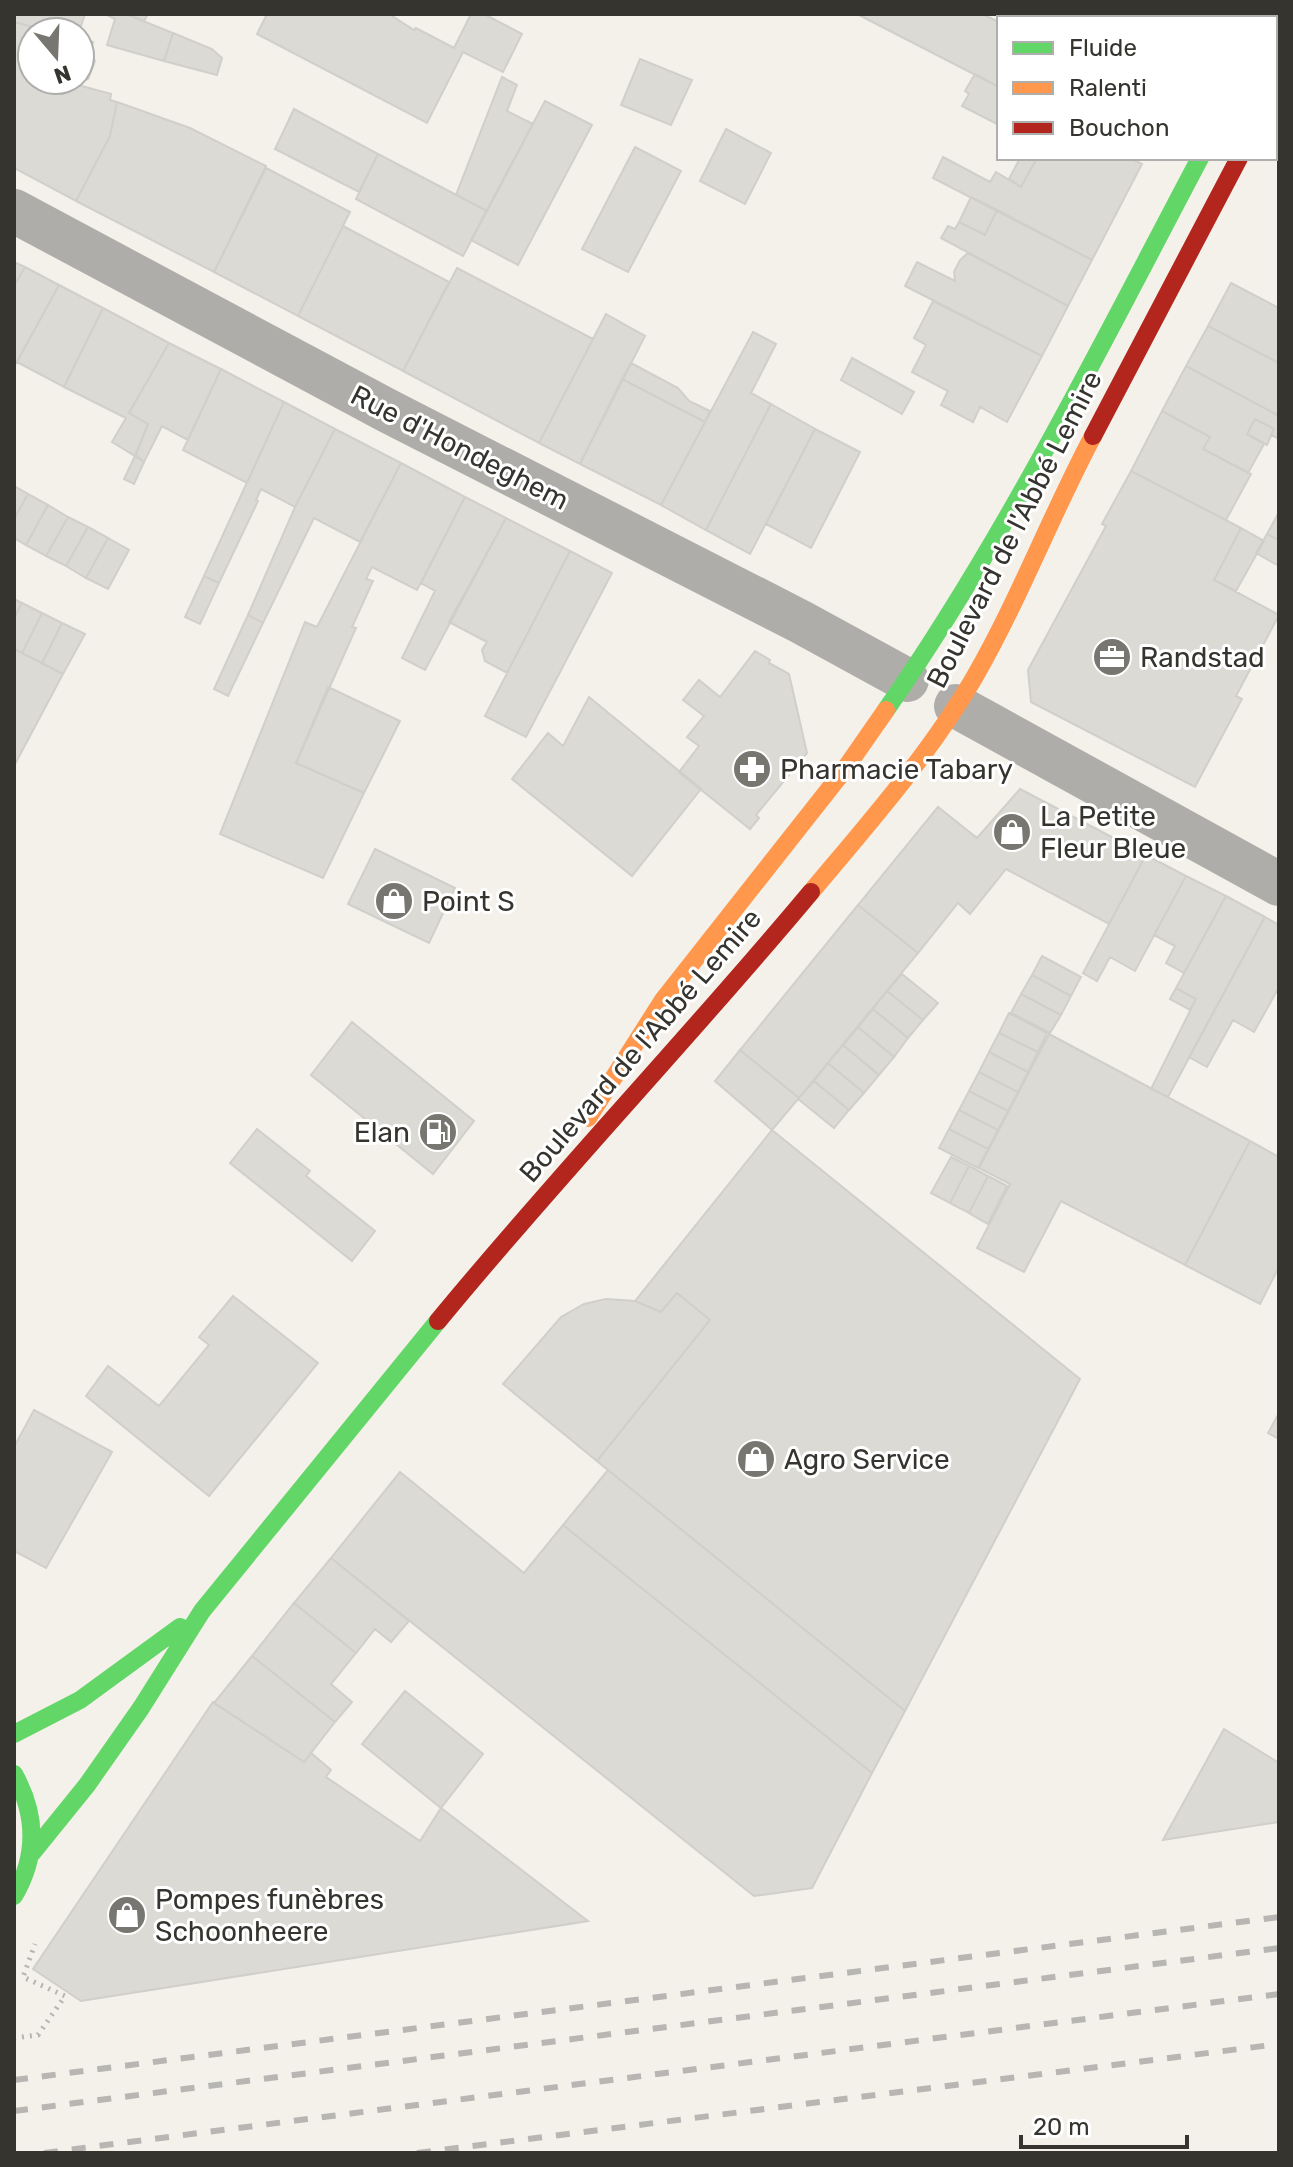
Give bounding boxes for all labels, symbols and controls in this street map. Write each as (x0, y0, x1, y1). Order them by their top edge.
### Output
north arrow (16, 16, 96, 96)
legend (997, 16, 1277, 160)
text: Fluide (1069, 34, 1137, 62)
text: N (50, 59, 74, 90)
text: Ralenti (1069, 74, 1147, 102)
text: Bouchon (1069, 114, 1169, 142)
street label: Boulevard de l'Abbé Lemire (920, 365, 1109, 693)
street label: Rue d'Hondeghem (345, 378, 574, 517)
office icon: Randstad (1091, 636, 1133, 678)
place label: Randstad (1140, 641, 1265, 674)
pharmacy icon: Pharmacie Tabary (731, 748, 773, 790)
place label: Pharmacie Tabary (780, 753, 1013, 786)
place label: La Petite Fleur Bleue (1040, 800, 1186, 865)
shop icon: La Petite Fleur Bleue (991, 811, 1033, 853)
shop icon: Point S (373, 880, 415, 922)
place label: Point S (422, 885, 515, 918)
street label: Boulevard de l'Abbé Lemire (513, 902, 768, 1189)
fuel station icon: Elan (417, 1111, 459, 1153)
place label: Elan (354, 1116, 410, 1149)
shop icon: Agro Service (735, 1438, 777, 1480)
place label: Agro Service (784, 1443, 950, 1476)
place label: Pompes funèbres Schoonheere (155, 1883, 384, 1948)
shop icon: Pompes funèbres Schoonheere (106, 1894, 148, 1936)
scale bar (1021, 2099, 1187, 2149)
text: 20 m (1033, 2113, 1090, 2141)

